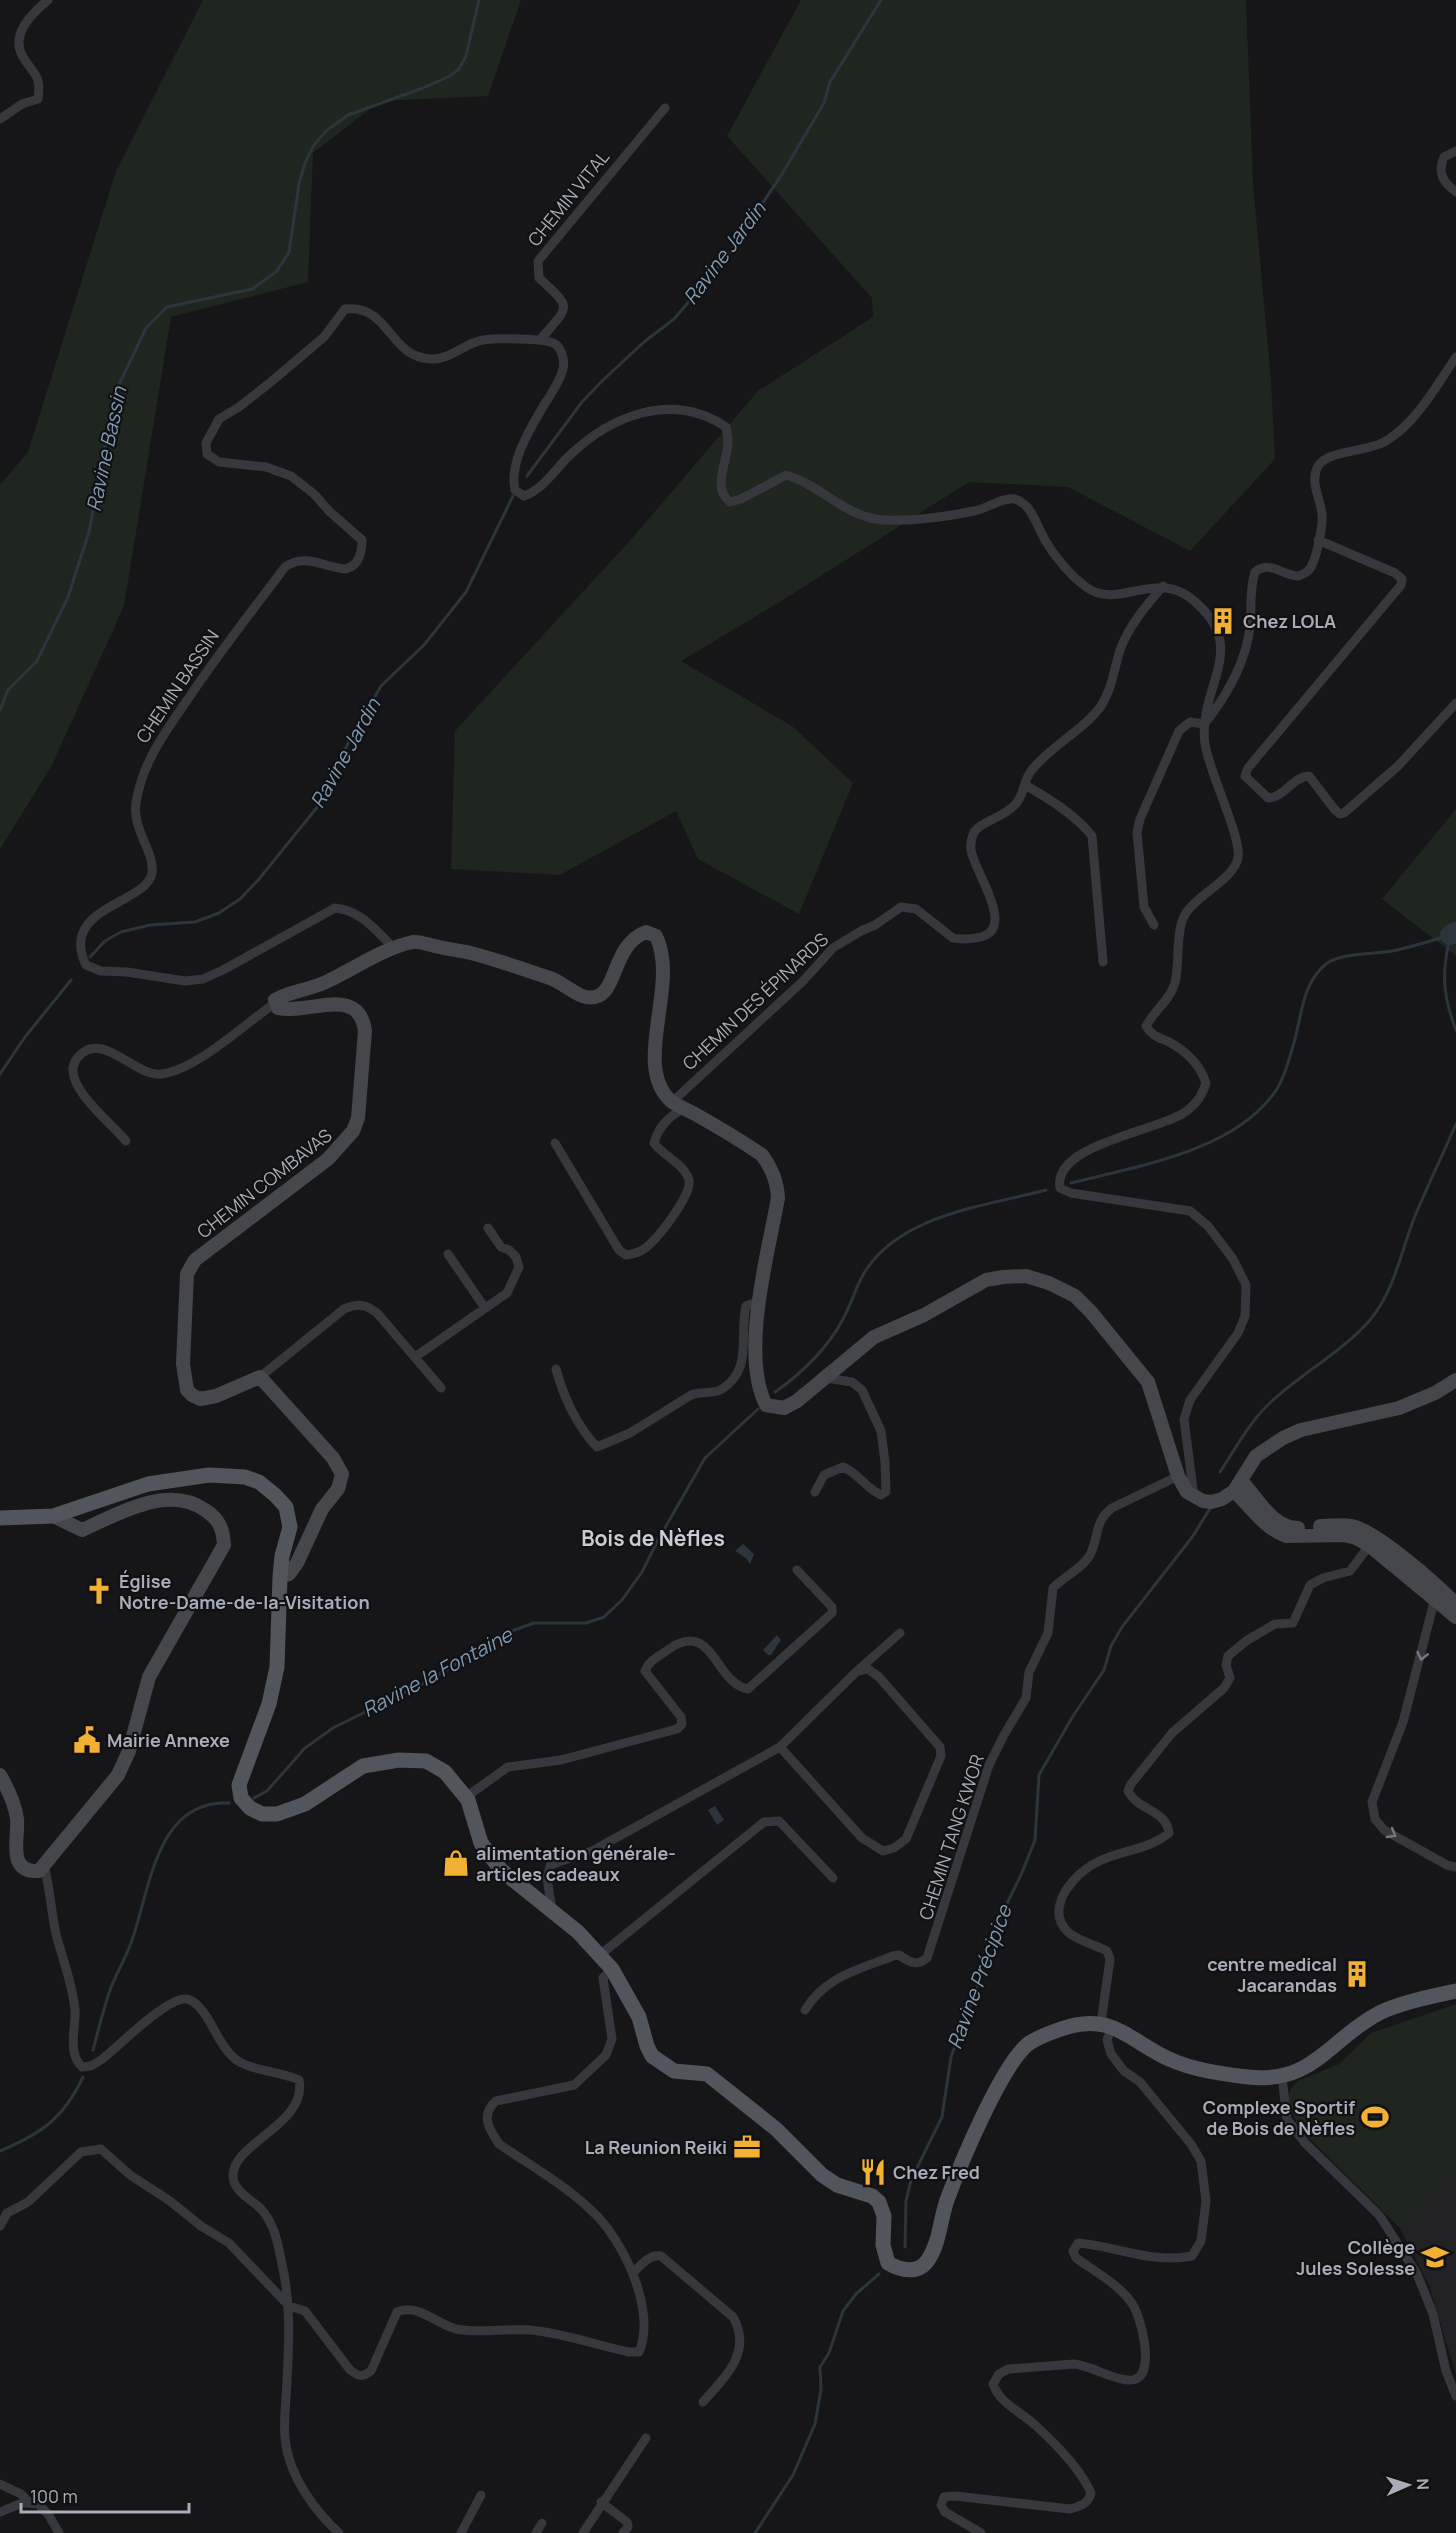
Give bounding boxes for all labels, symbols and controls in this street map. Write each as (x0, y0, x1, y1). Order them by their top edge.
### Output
street label: CHEMIN VITAL (522, 145, 614, 251)
water label: Ravine Jardin (677, 195, 772, 310)
water label: Ravine Bassin (80, 383, 133, 514)
building icon: Chez LOLA (1208, 606, 1238, 636)
place label: Chez LOLA (1243, 609, 1336, 633)
street label: CHEMIN BASSIN (130, 625, 224, 747)
water label: Ravine Jardin (304, 692, 387, 813)
street label: CHEMIN DES ÉPINARDS (677, 927, 833, 1075)
street label: CHEMIN COMBAVAS (192, 1123, 336, 1243)
district label: Bois de Nèfles (581, 1524, 725, 1552)
place label: Église Notre-Dame-de-la-Visitation (119, 1569, 370, 1614)
church icon: Église Notre-Dame-de-la-Visitation (84, 1576, 114, 1606)
water label: Ravine la Fontaine (357, 1620, 518, 1723)
one-way arrow (1416, 1651, 1429, 1661)
public building icon: Mairie Annexe (72, 1725, 102, 1755)
place label: Mairie Annexe (107, 1728, 230, 1752)
street label: CHEMIN TANG KWOR (913, 1751, 989, 1923)
one-way arrow (1386, 1826, 1396, 1838)
place label: alimentation générale- articles cadeaux (476, 1841, 676, 1886)
shop icon: alimentation générale- articles cadeaux (441, 1848, 471, 1878)
water label: Ravine Précipice (940, 1900, 1018, 2053)
place label: centre medical Jacarandas (1207, 1952, 1337, 1997)
building icon: centre medical Jacarandas (1342, 1959, 1372, 1989)
place label: Complexe Sportif de Bois de Nèfles (1203, 2095, 1355, 2140)
sports icon: Complexe Sportif de Bois de Nèfles (1360, 2102, 1390, 2132)
office icon: La Reunion Reiki (732, 2132, 762, 2162)
place label: La Reunion Reiki (585, 2135, 727, 2159)
restaurant icon: Chez Fred (858, 2157, 888, 2187)
place label: Chez Fred (893, 2160, 980, 2184)
place label: Collège Jules Solesse (1296, 2235, 1415, 2280)
school or university icon: Collège Jules Solesse (1420, 2242, 1450, 2272)
north arrow (1378, 2455, 1438, 2515)
scale bar (21, 2476, 189, 2514)
text: N (1412, 2478, 1434, 2491)
text: 100 m (30, 2484, 78, 2508)

